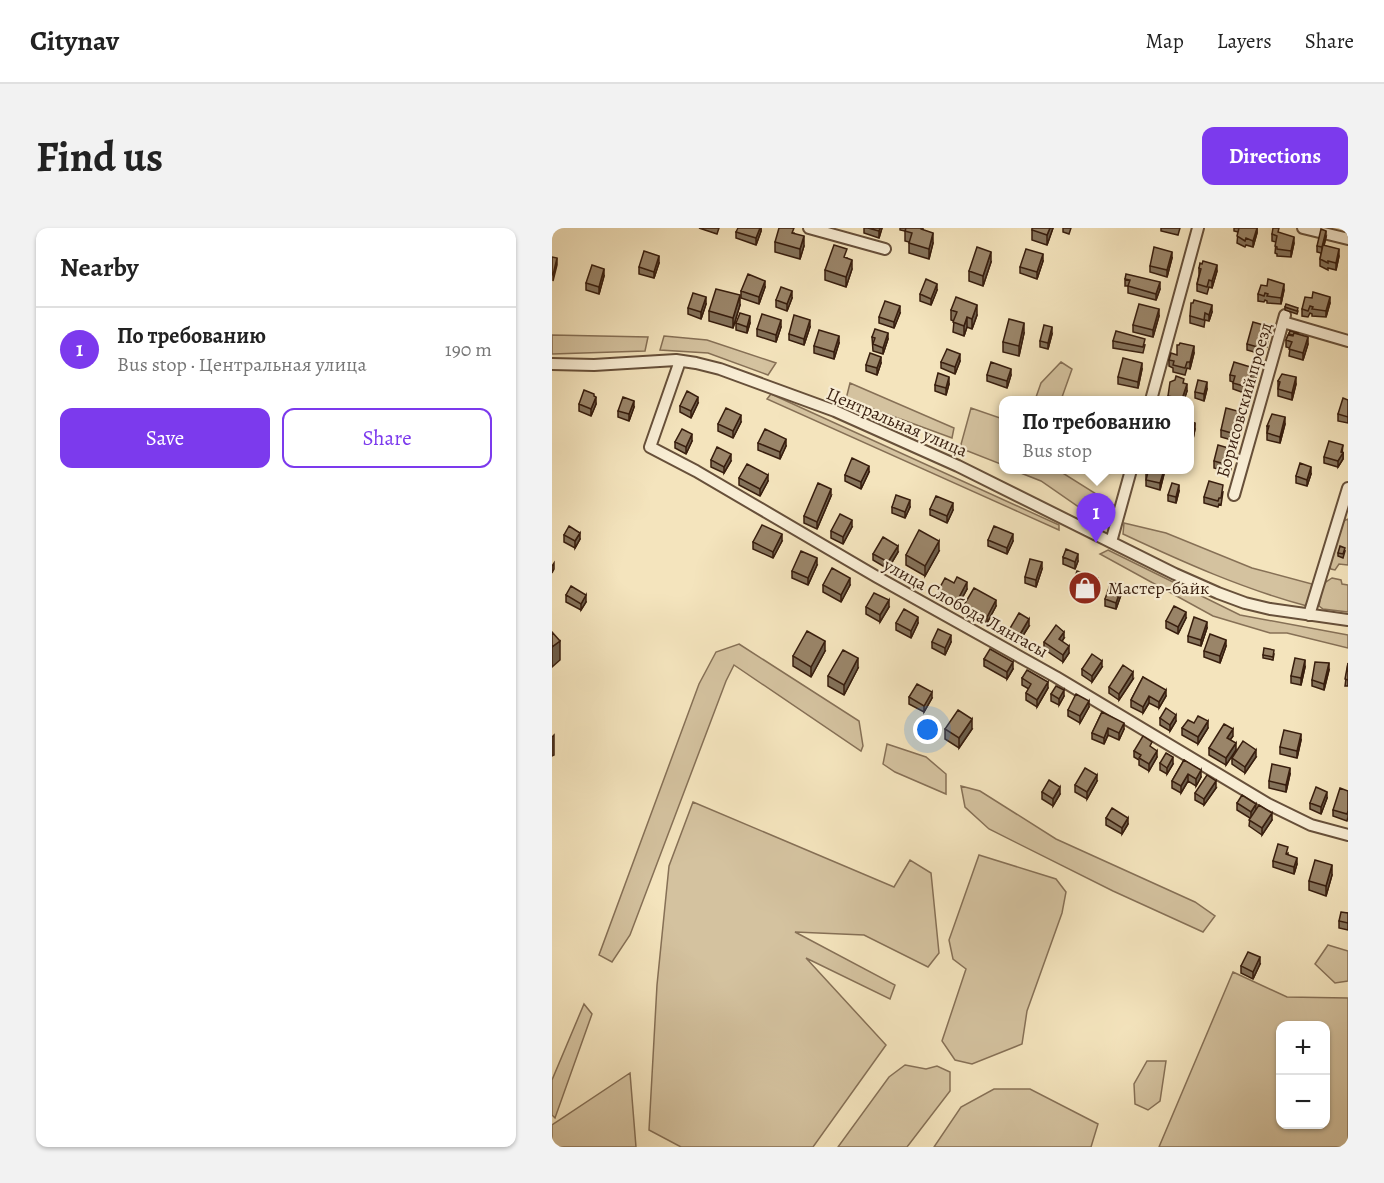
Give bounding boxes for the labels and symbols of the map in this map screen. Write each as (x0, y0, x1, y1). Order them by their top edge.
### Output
street label: Борисовский проезд (1210, 319, 1278, 480)
street label: Центральная улица (823, 381, 972, 463)
pin: 1 (1076, 494, 1116, 543)
street label: улица Слобода Лянгасы (879, 552, 1053, 663)
shop icon: Мастер-байк (1067, 570, 1103, 606)
place label: Мастер-байк (1108, 576, 1209, 600)
your location (913, 715, 942, 744)

